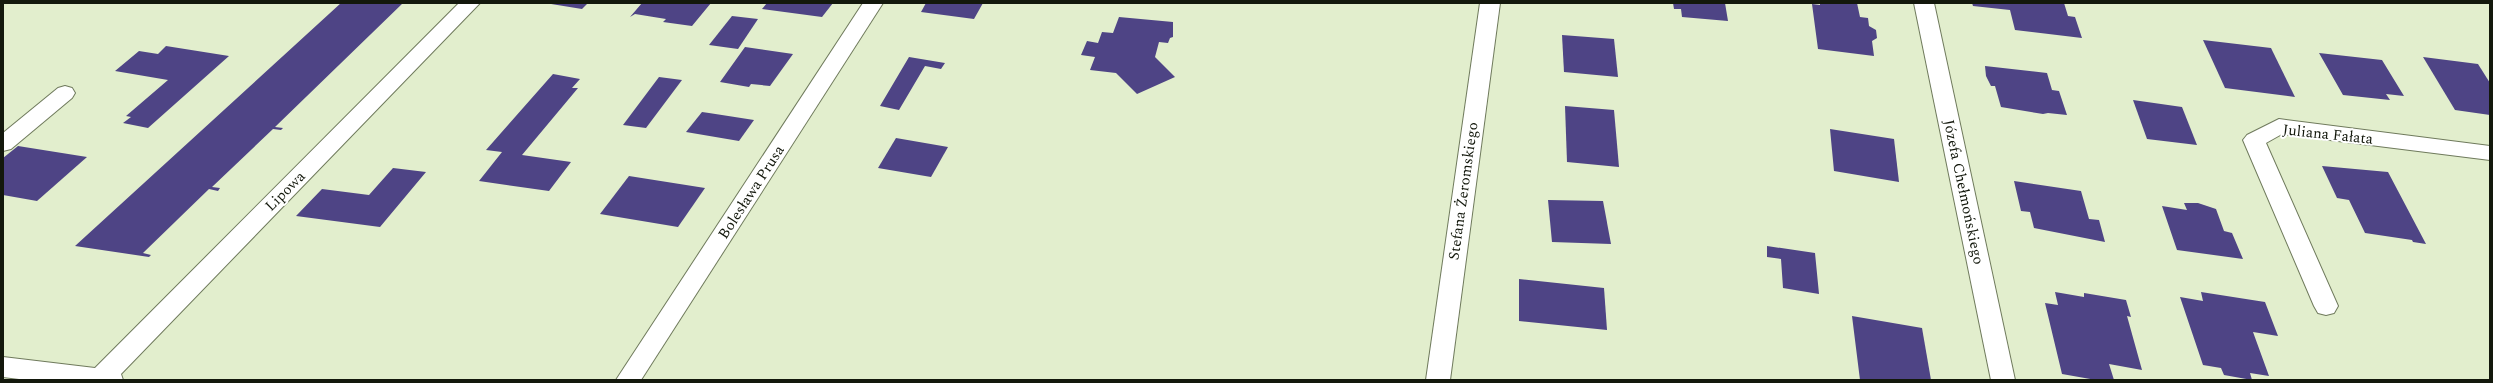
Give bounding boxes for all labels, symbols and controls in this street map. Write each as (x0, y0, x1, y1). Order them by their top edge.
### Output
street label: Józefa Chełmońskiego (1937, 117, 1990, 267)
street label: Juliana Fałata (2282, 118, 2375, 151)
street label: Stefana Żeromskiego (1442, 121, 1485, 262)
street label: Bolesława Prusa (712, 140, 791, 244)
street label: Lipowa (260, 165, 311, 217)

